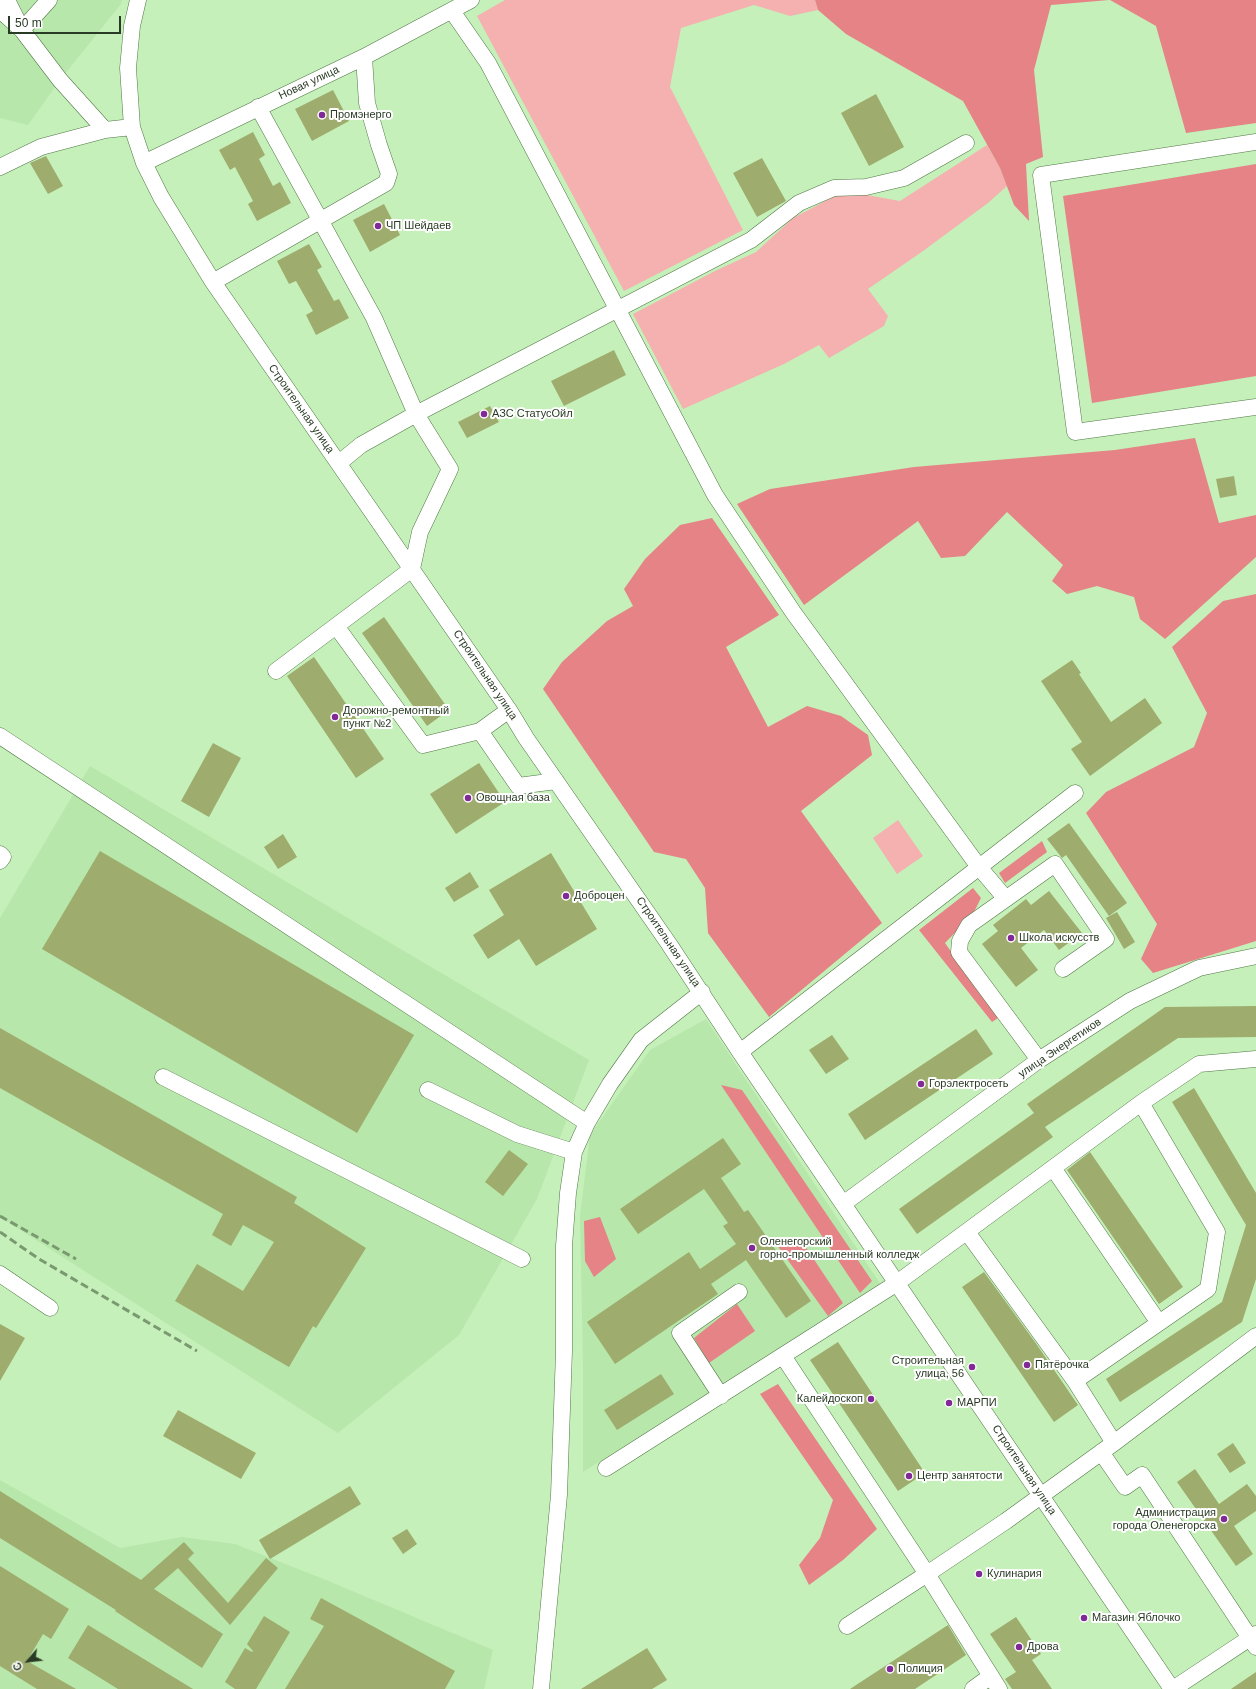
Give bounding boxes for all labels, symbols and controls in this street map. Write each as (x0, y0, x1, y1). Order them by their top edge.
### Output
scale bar (10, 8, 123, 34)
text: 50 m (15, 16, 42, 30)
street label: Новая улица (277, 63, 341, 103)
place label: Промэнерго (330, 108, 392, 122)
marker: Промэнерго (317, 110, 327, 120)
place label: ЧП Шейдаев (386, 219, 451, 233)
marker: ЧП Шейдаев (373, 221, 383, 231)
street label: Строительная улица (265, 362, 337, 456)
place label: АЗС СтатусОйл (492, 407, 573, 421)
marker: АЗС СтатусОйл (479, 409, 489, 419)
street label: Строительная улица (450, 628, 520, 722)
place label: Дорожно-ремонтный пункт №2 (343, 704, 449, 730)
marker: Дорожно-ремонтный пункт №2 (330, 712, 340, 722)
place label: Овощная база (476, 791, 550, 805)
marker: Овощная база (463, 793, 473, 803)
place label: Доброцен (574, 889, 625, 903)
marker: Доброцен (561, 891, 571, 901)
street label: Строительная улица (633, 895, 703, 989)
place label: Школа искусств (1019, 931, 1099, 945)
marker: Школа искусств (1006, 933, 1016, 943)
street label: улица Энергетиков (1016, 1015, 1104, 1081)
place label: Горэлектросеть (929, 1077, 1009, 1091)
marker: Горэлектросеть (916, 1079, 926, 1089)
place label: Оленегорский горно-промышленный колледж (760, 1235, 919, 1261)
marker: Оленегорский горно-промышленный колледж (747, 1243, 757, 1253)
place label: Строительная улица, 56 (892, 1354, 964, 1380)
place label: Пятёрочка (1035, 1358, 1089, 1372)
marker: Пятёрочка (1022, 1360, 1032, 1370)
marker: Строительная улица, 56 (967, 1362, 977, 1372)
place label: Калейдоскоп (797, 1392, 863, 1406)
marker: Калейдоскоп (866, 1394, 876, 1404)
place label: МАРПИ (957, 1396, 997, 1410)
marker: МАРПИ (944, 1398, 954, 1408)
street label: Строительная улица (989, 1423, 1059, 1517)
place label: Центр занятости (917, 1469, 1002, 1483)
marker: Центр занятости (904, 1471, 914, 1481)
place label: Администрация города Оленегорска (1113, 1506, 1216, 1532)
marker: Администрация города Оленегорска (1219, 1514, 1229, 1524)
place label: Кулинария (987, 1567, 1042, 1581)
marker: Кулинария (974, 1569, 984, 1579)
place label: Магазин Яблочко (1092, 1611, 1180, 1625)
marker: Магазин Яблочко (1079, 1613, 1089, 1623)
place label: Дрова (1027, 1640, 1059, 1654)
north arrow (8, 1641, 48, 1681)
marker: Дрова (1014, 1642, 1024, 1652)
text: С (10, 1660, 25, 1673)
place label: Полиция (898, 1662, 943, 1676)
marker: Полиция (885, 1664, 895, 1674)

